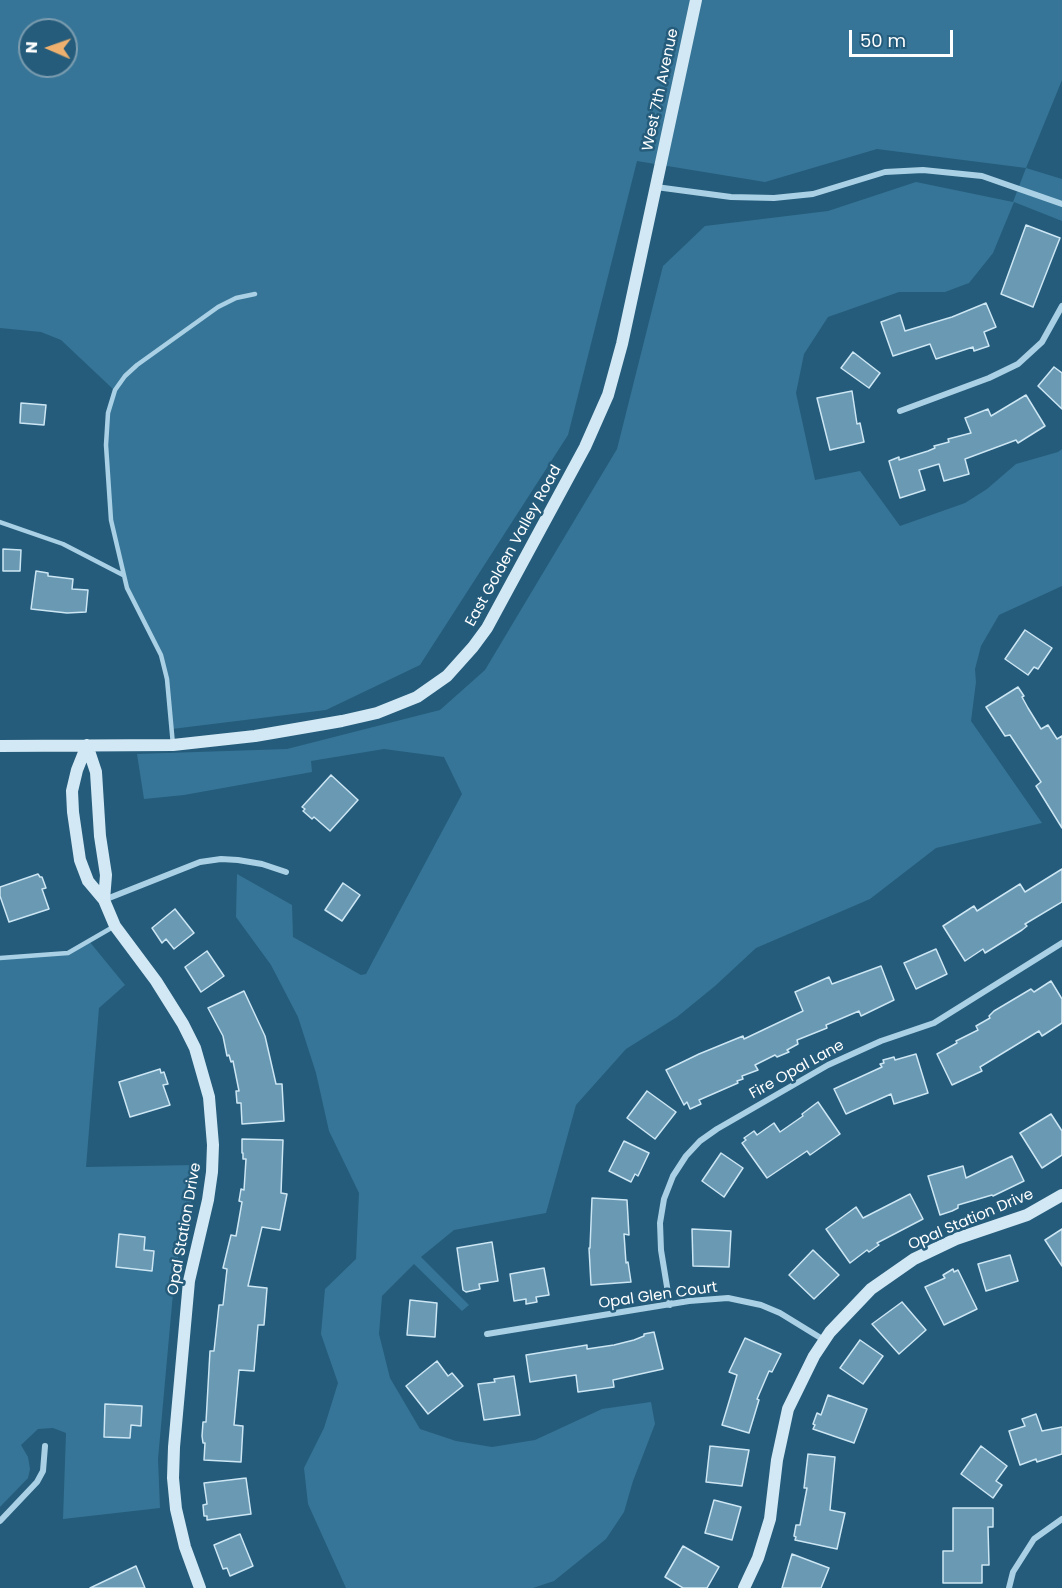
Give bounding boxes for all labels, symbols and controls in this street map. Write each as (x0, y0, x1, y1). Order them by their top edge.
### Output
north arrow (18, 18, 78, 78)
scale bar (852, 18, 956, 56)
street label: West 7th Avenue (639, 27, 683, 153)
text: 50 m (860, 28, 906, 53)
text: N (20, 41, 43, 54)
street label: East Golden Valley Road (462, 462, 566, 630)
street label: Fire Opal Lane (747, 1037, 847, 1103)
street label: Opal Station Drive (164, 1161, 206, 1297)
street label: Opal Station Drive (906, 1186, 1036, 1254)
street label: Opal Glen Court (597, 1279, 719, 1313)

